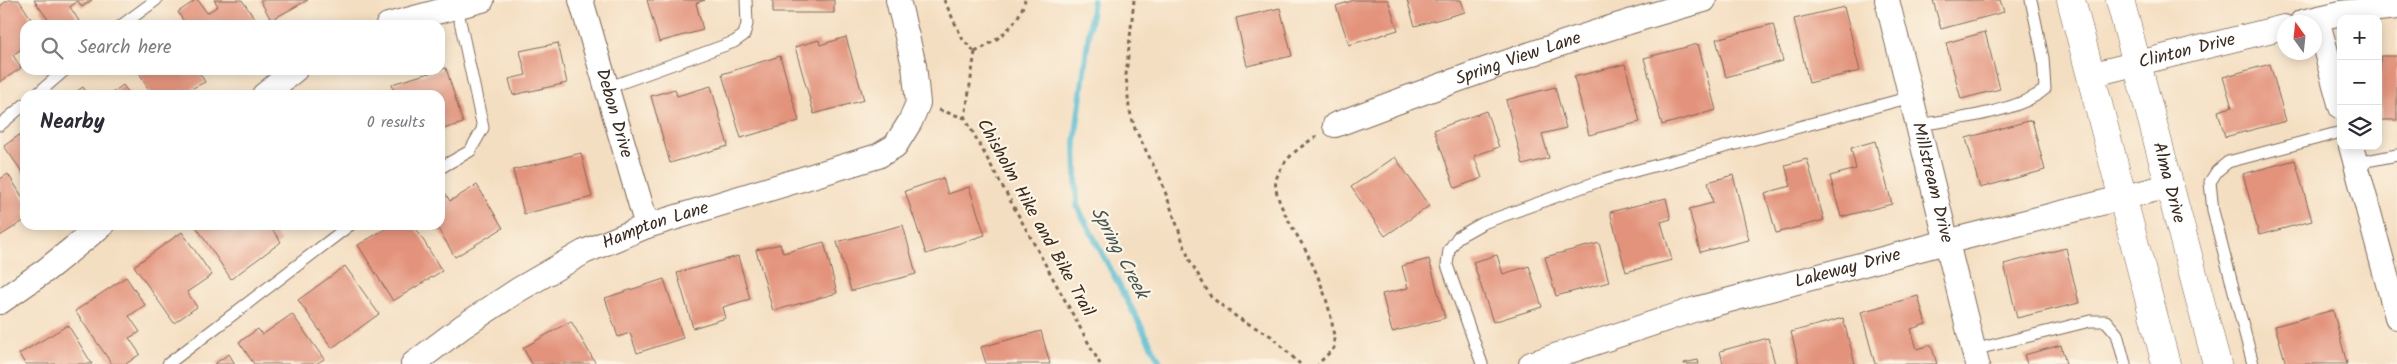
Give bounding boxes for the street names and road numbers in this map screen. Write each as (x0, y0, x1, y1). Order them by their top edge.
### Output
street label: Spring View Lane (1452, 24, 1585, 94)
street label: Clinton Drive (2136, 25, 2238, 77)
street label: Debon Drive (587, 65, 641, 161)
street label: Chisholm Hike and Bike Trail (968, 114, 1102, 323)
street label: Millstream Drive (1903, 119, 1961, 246)
street label: Alma Drive (2144, 139, 2193, 226)
street label: Hampton Lane (598, 194, 712, 258)
street label: Lakeway Drive (1791, 240, 1904, 296)

